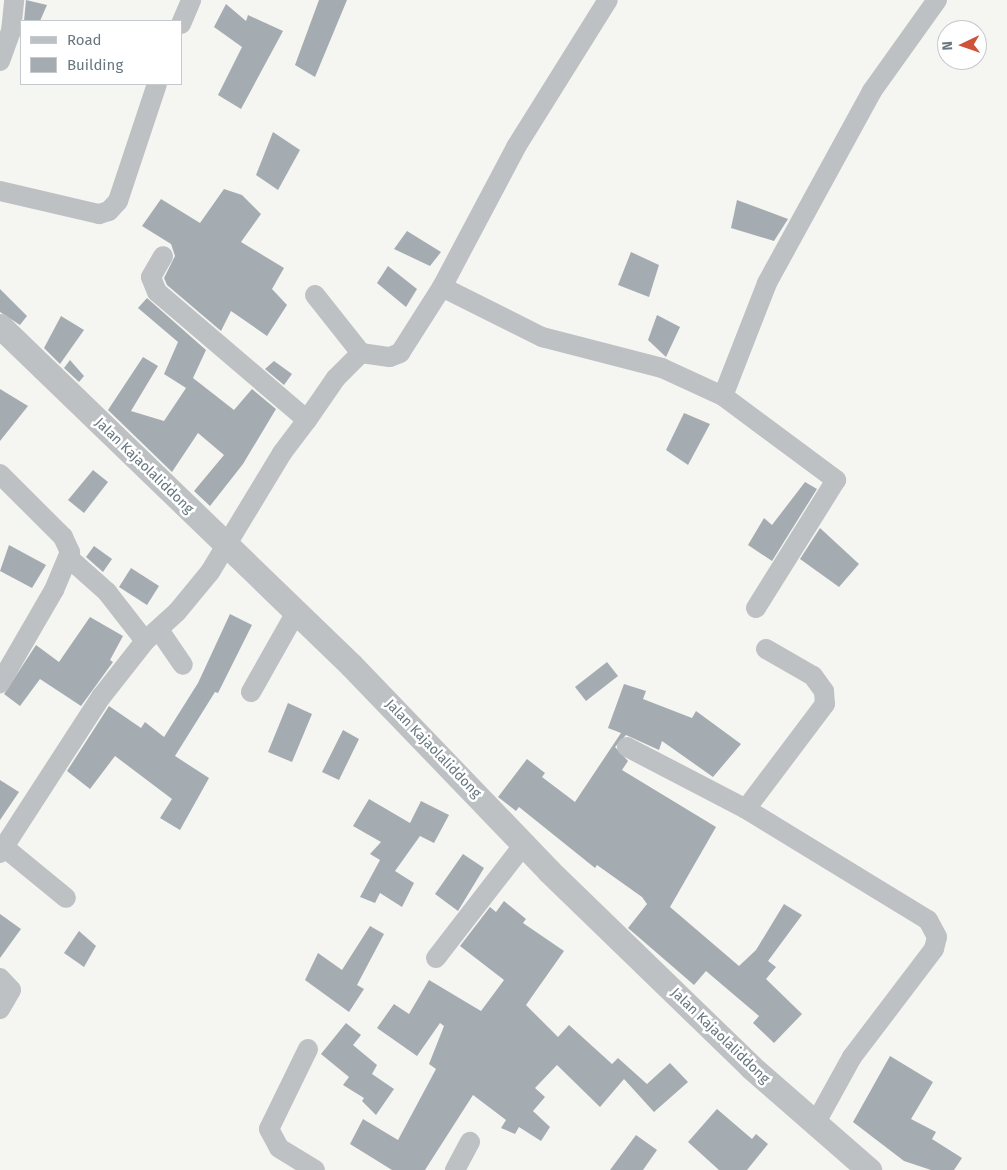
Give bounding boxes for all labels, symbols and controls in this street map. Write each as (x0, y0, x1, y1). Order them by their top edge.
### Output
legend (20, 20, 182, 85)
north arrow (937, 20, 987, 70)
text: Road (67, 31, 102, 49)
text: N (939, 41, 956, 51)
text: Building (67, 56, 123, 74)
street label: Jalan Kajaolaliddong (91, 415, 197, 517)
street label: Jalan Kajaolaliddong (382, 696, 484, 802)
street label: Jalan Kajaolaliddong (667, 985, 773, 1087)

